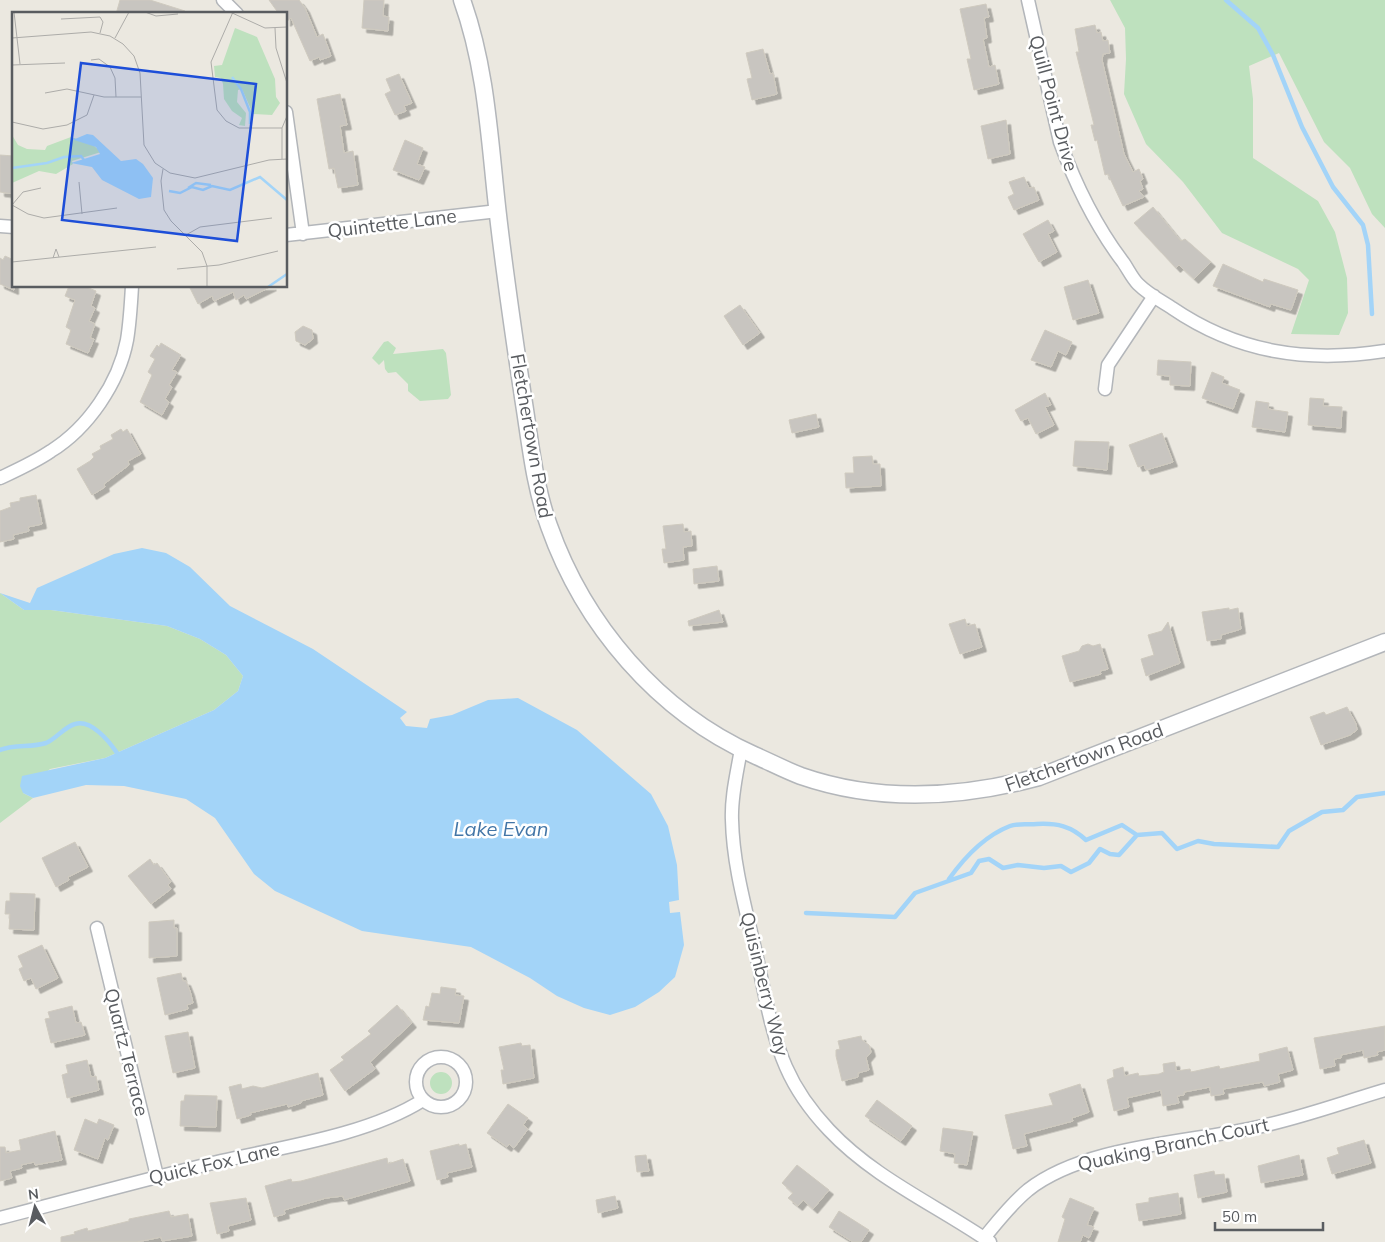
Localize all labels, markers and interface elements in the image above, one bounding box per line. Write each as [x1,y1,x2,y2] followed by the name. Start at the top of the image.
[12,12,288,288] inset map
[1024,32,1084,174] street label: Quill Point Drive
[326,203,458,243] street label: Quintette Lane
[506,352,558,520] street label: Fletchertown Road
[1002,717,1166,797] street label: Fletchertown Road
[454,816,548,841] water label: Lake Evan
[735,909,795,1059] street label: Quisinberry Way
[100,986,154,1118] street label: Quartz Terrace
[1075,1112,1271,1176] street label: Quaking Branch Court
[146,1136,282,1190] street label: Quick Fox Lane
[10,1182,60,1232] north arrow
[27,1185,40,1204] text: N
[1215,1200,1322,1232] scale bar
[1222,1207,1257,1226] text: 50 m

